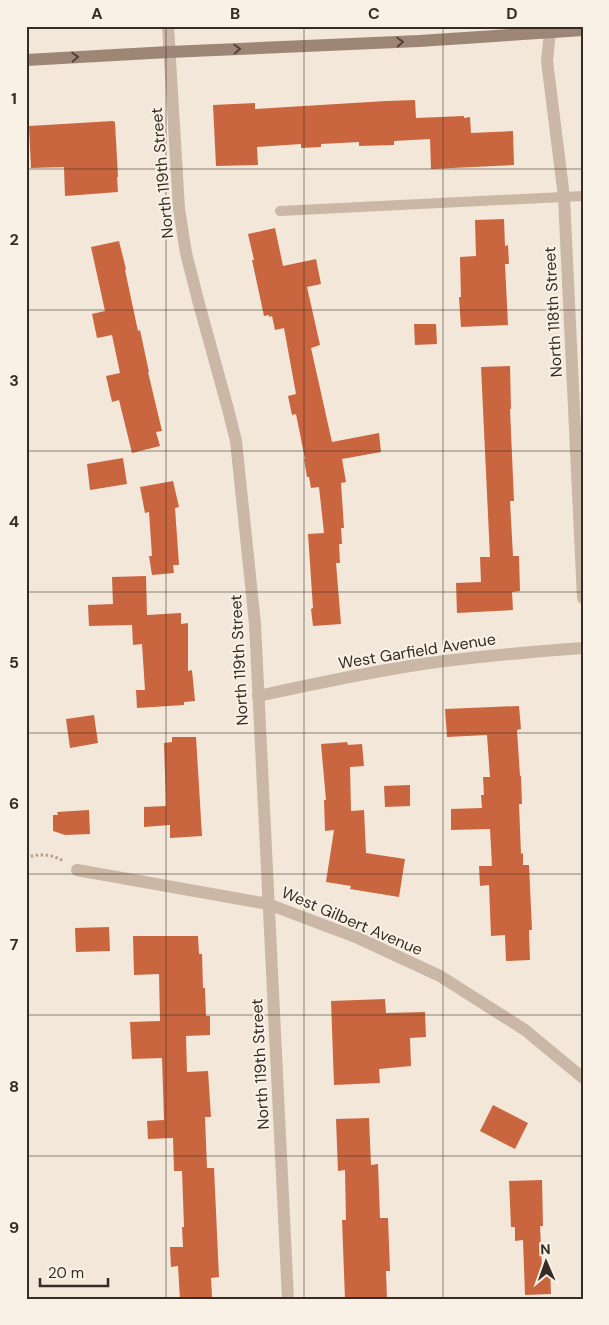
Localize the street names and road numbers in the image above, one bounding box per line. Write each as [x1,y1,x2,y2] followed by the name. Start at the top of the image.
[146,107,178,239] street label: North 119th Street
[539,246,567,378] street label: North 118th Street
[225,594,253,726] street label: North 119th Street
[337,628,497,674] street label: West Garfield Avenue
[278,882,426,960] street label: West Gilbert Avenue
[246,998,274,1130] street label: North 119th Street

